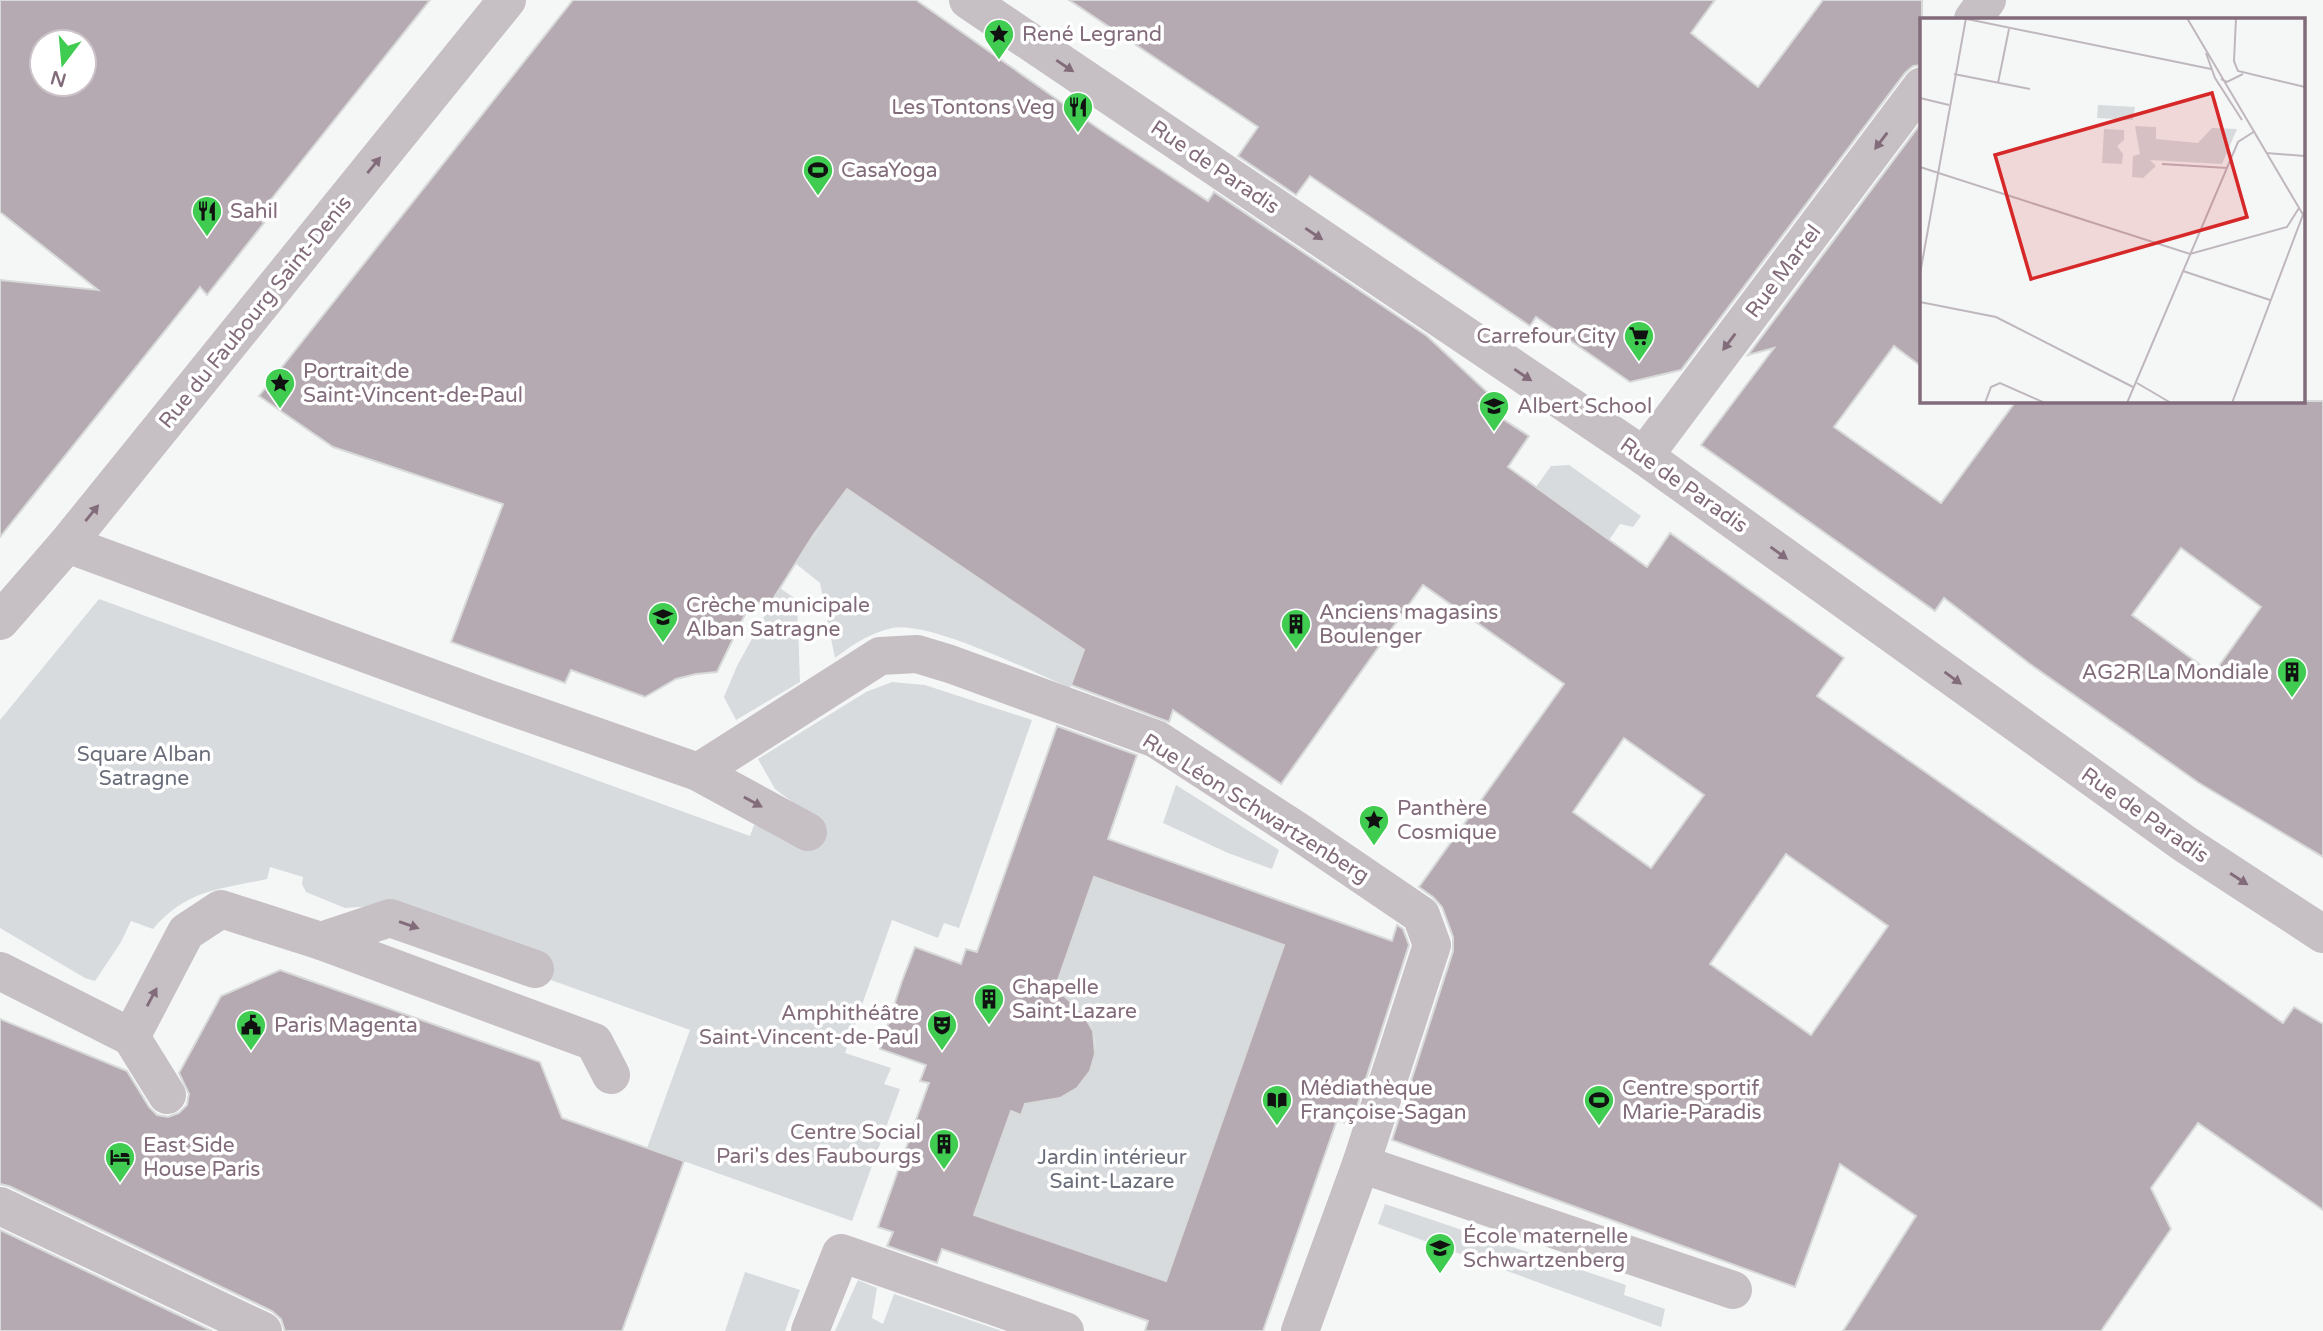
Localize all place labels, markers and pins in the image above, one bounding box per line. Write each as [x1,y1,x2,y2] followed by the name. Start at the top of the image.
[982,17,1016,61] place icon: René Legrand
[1022,22,1162,47] place label: René Legrand
[1061,90,1095,134] restaurant icon: Les Tontons Veg
[891,95,1055,120] place label: Les Tontons Veg
[801,153,835,197] sports icon: CasaYoga
[841,158,938,183] place label: CasaYoga
[190,194,224,238] restaurant icon: Sahil
[230,199,278,224] place label: Sahil
[1622,319,1656,363] supermarket icon: Carrefour City
[1476,324,1616,349] place label: Carrefour City
[303,359,523,408] place label: Portrait de Saint-Vincent-de-Paul
[263,366,297,410] place icon: Portrait de Saint-Vincent-de-Paul
[1477,389,1511,433] school or university icon: Albert School
[1517,394,1652,419] place label: Albert School
[686,593,870,642] place label: Crèche municipale Alban Satragne
[646,600,680,644] school or university icon: Crèche municipale Alban Satragne
[1319,600,1498,649] place label: Anciens magasins Boulenger
[1279,607,1313,651] building icon: Anciens magasins Boulenger
[2275,655,2309,699] building icon: AG2R La Mondiale
[2082,660,2269,685] place label: AG2R La Mondiale
[1397,796,1497,845] place label: Panthère Cosmique
[1357,803,1391,847] place icon: Panthère Cosmique
[1012,975,1137,1024] place label: Chapelle Saint-Lazare
[972,982,1006,1026] building icon: Chapelle Saint-Lazare
[699,1001,919,1050] place label: Amphithéâtre Saint-Vincent-de-Paul
[234,1008,268,1052] public building icon: Paris Magenta
[925,1008,959,1052] theatre icon: Amphithéâtre Saint-Vincent-de-Paul
[274,1013,418,1038] place label: Paris Magenta
[1300,1076,1467,1125] place label: Médiathèque Françoise-Sagan
[1622,1076,1762,1125] place label: Centre sportif Marie-Paradis
[1260,1083,1294,1127] library icon: Médiathèque Françoise-Sagan
[1582,1083,1616,1127] sports icon: Centre sportif Marie-Paradis
[716,1120,921,1169] place label: Centre Social Pari's des Faubourgs
[927,1127,961,1171] building icon: Centre Social Pari's des Faubourgs
[143,1133,260,1182] place label: East Side House Paris
[103,1140,137,1184] hotel icon: East Side House Paris
[1463,1224,1628,1273] place label: École maternelle Schwartzenberg
[1423,1231,1457,1275] school or university icon: École maternelle Schwartzenberg

